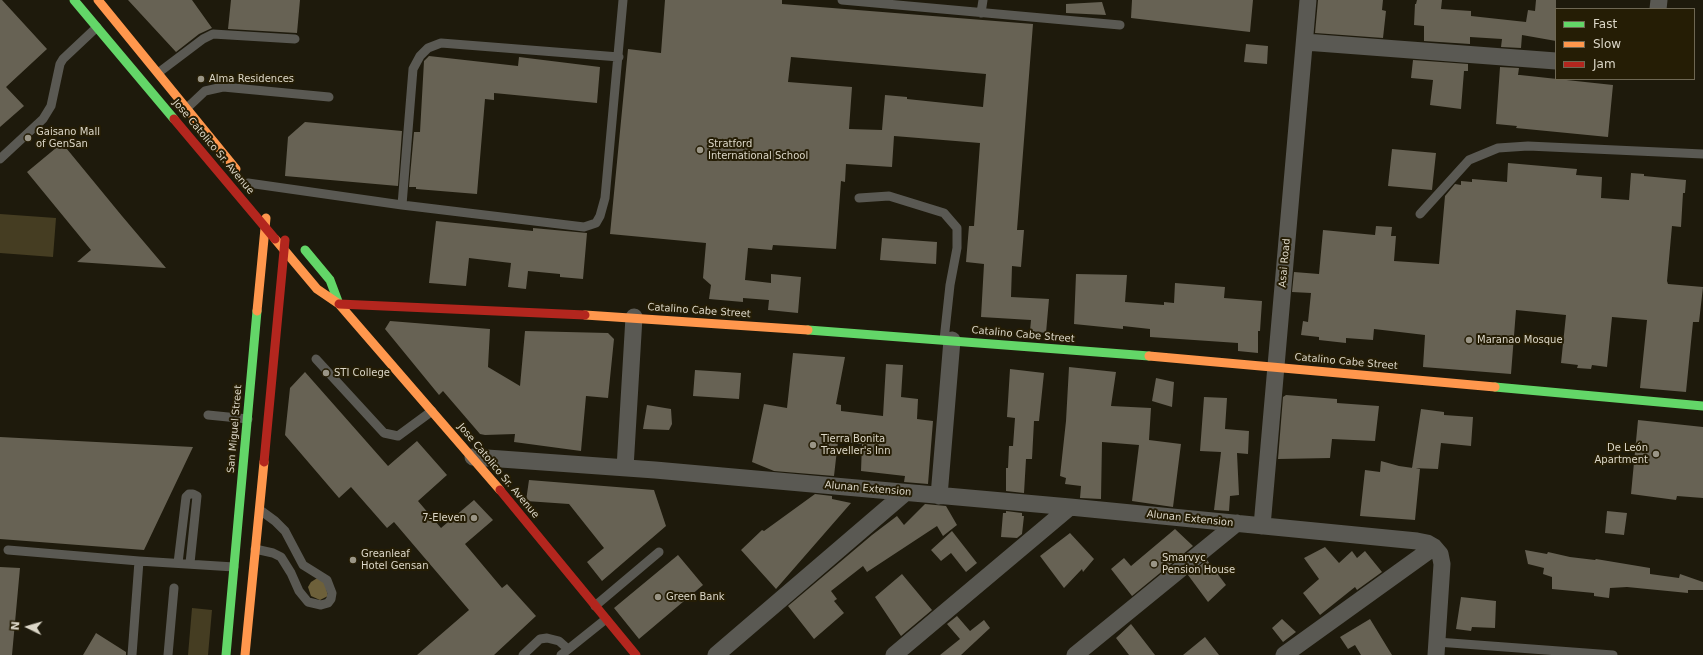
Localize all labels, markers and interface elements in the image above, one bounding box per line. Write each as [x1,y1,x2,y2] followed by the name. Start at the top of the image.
[1555,8,1695,80] legend
[1593,17,1617,31] text: Fast
[1593,37,1621,51] text: Slow
[1593,57,1616,71] text: Jam
[209,73,294,85] place label: Alma Residences
[196,74,206,84] marker: Alma Residences
[170,97,256,197] street label: Jose Catolico Sr. Avenue
[36,126,100,150] place label: Gaisano Mall of GenSan
[23,133,33,143] marker: Gaisano Mall of GenSan
[708,138,808,162] place label: Stratford International School
[695,145,705,155] marker: Stratford International School
[1277,238,1293,288] street label: Asai Road
[647,301,751,321] street label: Catalino Cabe Street
[971,325,1075,345] street label: Catalino Cabe Street
[1477,334,1563,346] place label: Maranao Mosque
[1464,335,1474,345] marker: Maranao Mosque
[1294,352,1398,372] street label: Catalino Cabe Street
[334,367,390,379] place label: STI College
[321,368,331,378] marker: STI College
[225,384,245,474] street label: San Miguel Street
[455,421,541,521] street label: Jose Catolico Sr. Avenue
[821,433,891,456] place label: Tierra Bonita Traveller's Inn
[808,440,818,450] marker: Tierra Bonita Traveller's Inn
[1594,442,1648,466] place label: De León Apartment
[1651,449,1661,459] marker: De León Apartment
[824,479,912,499] street label: Alunan Extension
[1146,508,1234,530] street label: Alunan Extension
[422,512,466,524] place label: 7-Eleven
[469,513,479,523] marker: 7-Eleven
[361,548,429,572] place label: Greanleaf Hotel Gensan
[1162,552,1235,576] place label: Smarvyc Pension House
[348,555,358,565] marker: Greanleaf Hotel Gensan
[1149,559,1159,569] marker: Smarvyc Pension House
[666,591,725,603] place label: Green Bank
[653,592,663,602] marker: Green Bank
[8,607,48,647] north arrow
[9,621,22,631] text: N

